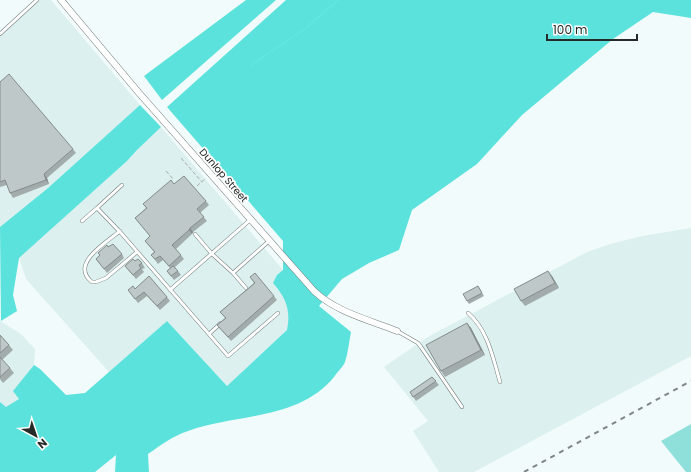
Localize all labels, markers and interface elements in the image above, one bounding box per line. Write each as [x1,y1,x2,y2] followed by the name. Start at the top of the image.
[547,16,637,42] scale bar
[553,21,587,38] text: 100 m
[196,145,252,206] street label: Dunlop Street
[16,416,56,456] north arrow
[34,435,51,452] text: N

